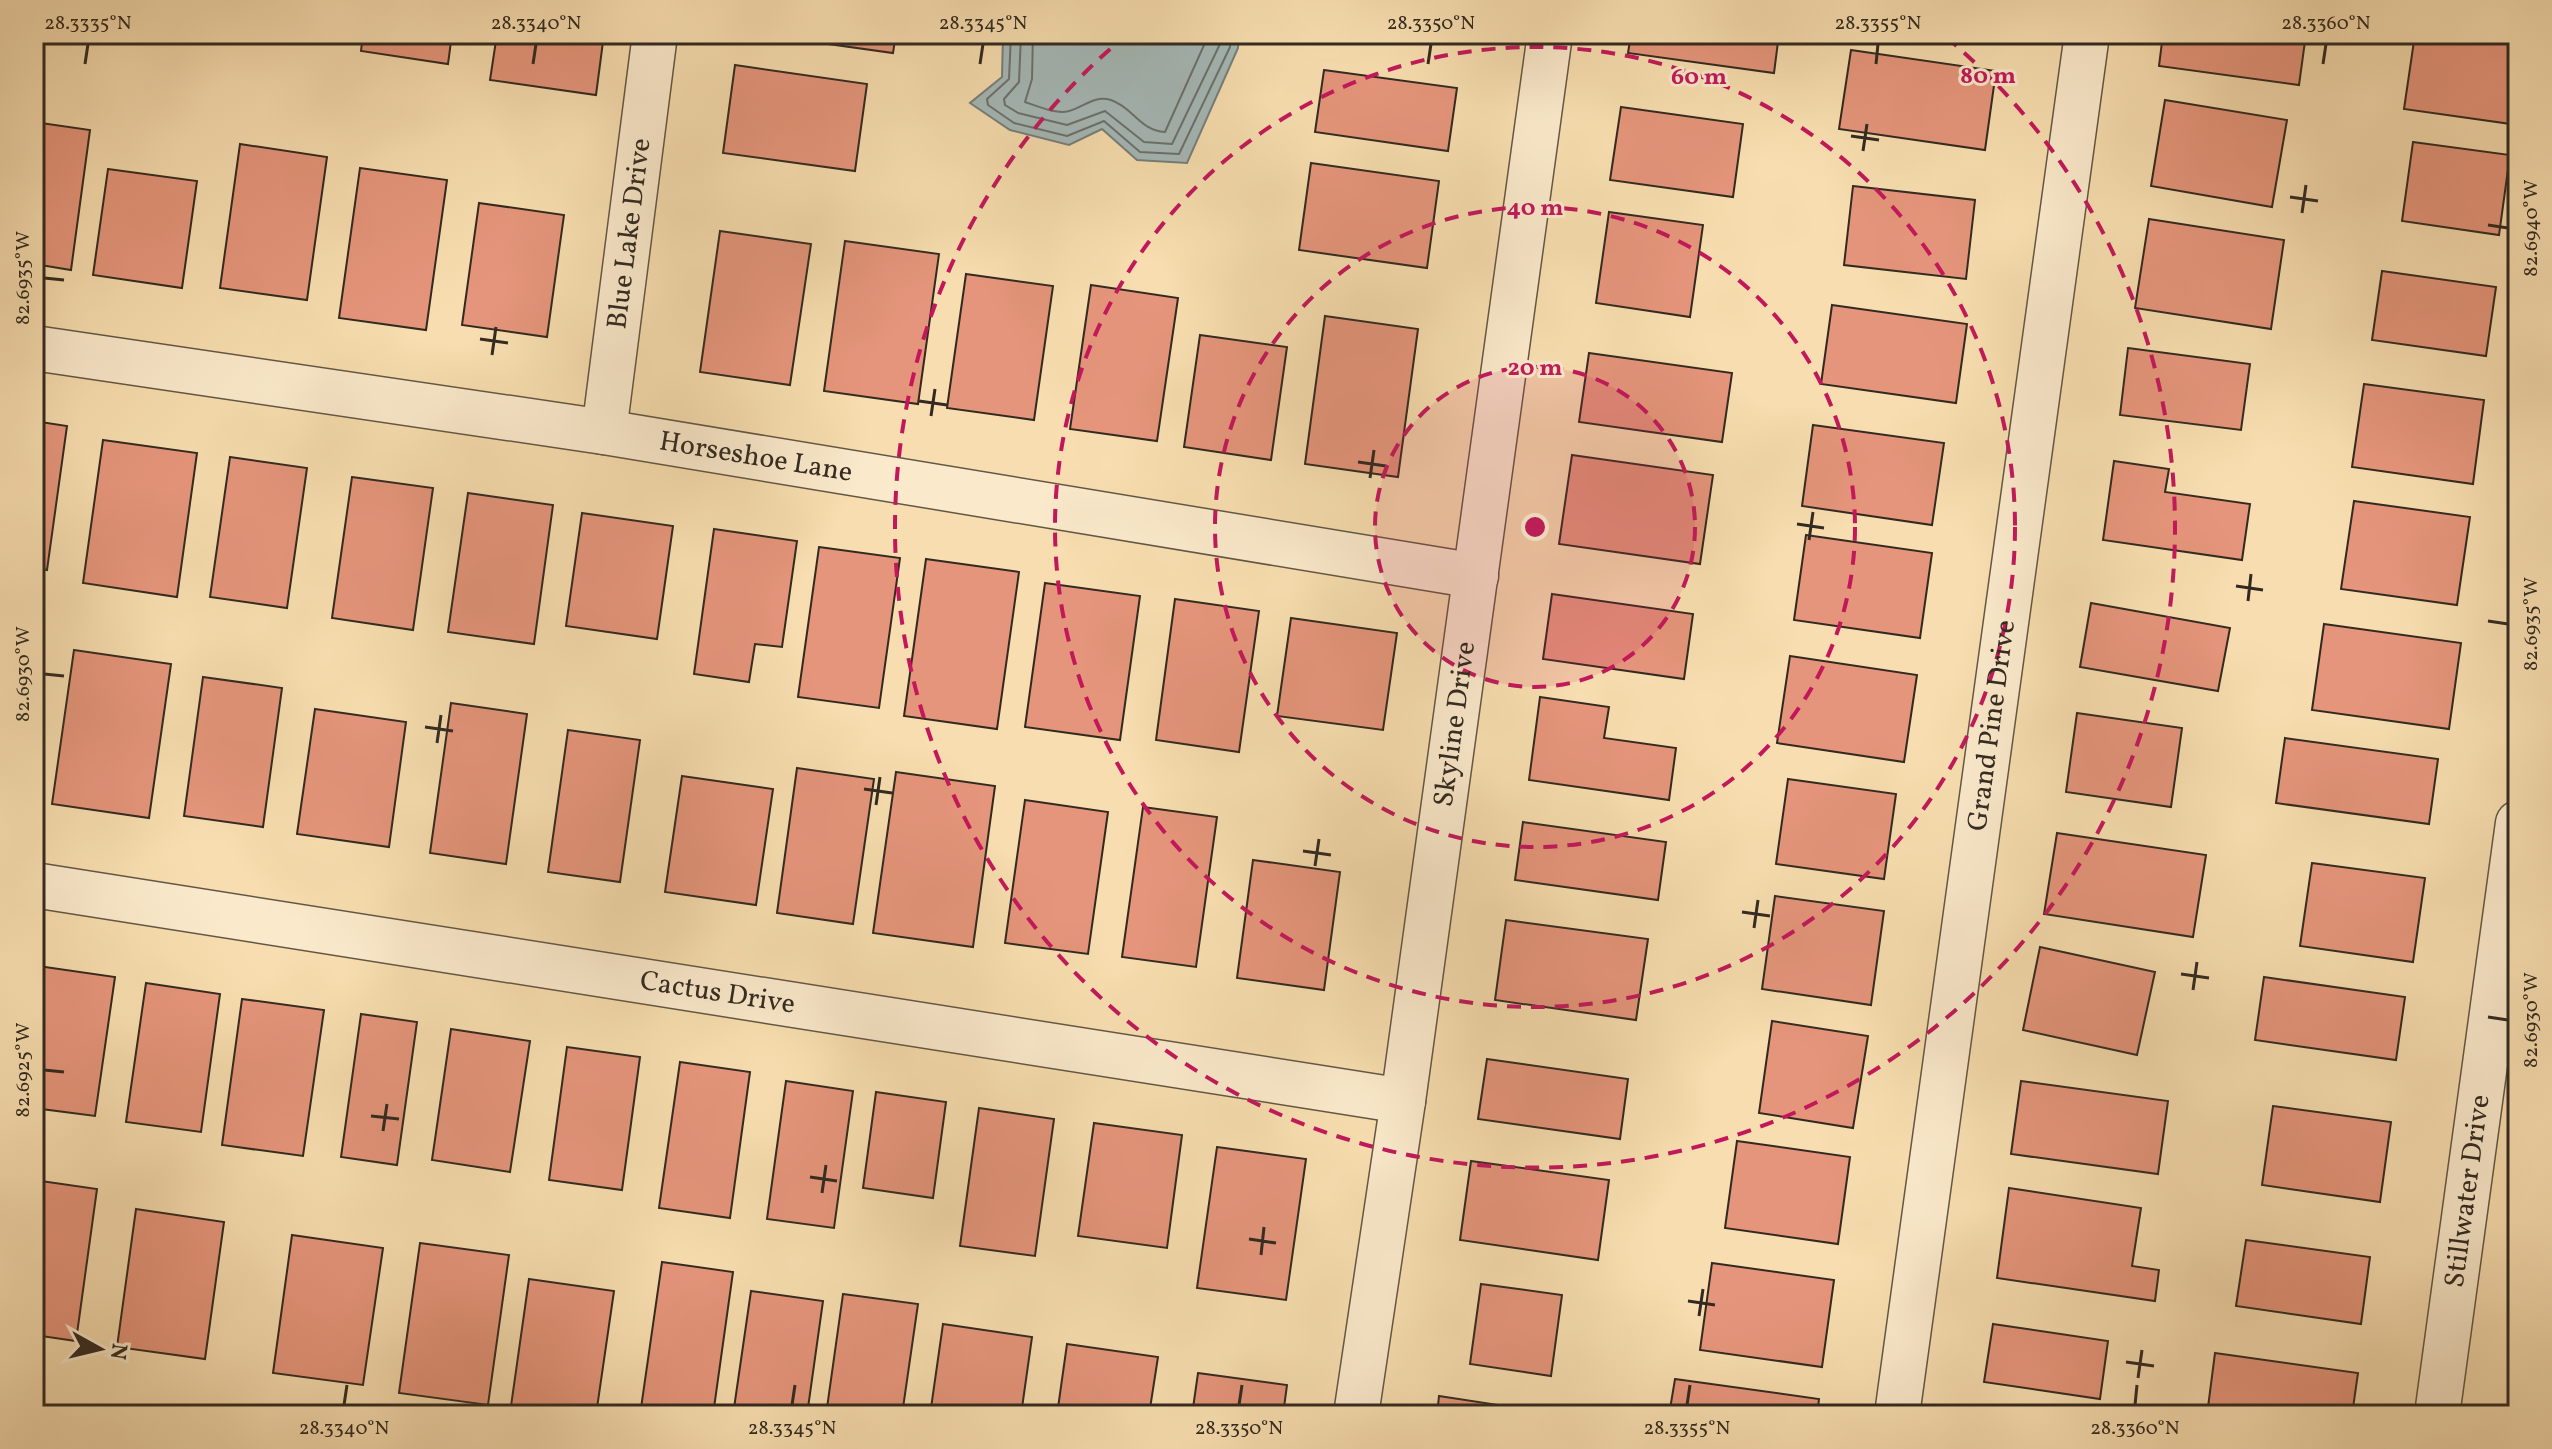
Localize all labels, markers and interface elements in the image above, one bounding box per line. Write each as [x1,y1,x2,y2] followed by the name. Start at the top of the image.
[44,10,132,38] text: 28.3335°N
[491,10,581,38] text: 28.3340°N
[939,10,1027,38] text: 28.3345°N
[1387,10,1475,38] text: 28.3350°N
[1835,10,1922,38] text: 28.3355°N
[2281,10,2371,38] text: 28.3360°N
[1960,60,2016,94] text: 80 m
[1671,61,1727,95] text: 60 m
[598,136,661,331] street label: Blue Lake Drive
[2518,179,2546,277] text: 82.6940°W
[1507,192,1563,226] text: 40 m
[10,231,38,325] text: 82.6935°W
[1507,352,1563,386] text: 20 m
[656,422,855,492] street label: Horseshoe Lane
[1521,513,1549,541] centre of rings
[2518,577,2546,671] text: 82.6935°W
[1958,617,2026,834] street label: Grand Pine Drive
[10,626,38,722] text: 82.6930°W
[1424,639,1486,809] street label: Skyline Drive
[637,961,798,1024] street label: Cactus Drive
[2518,972,2546,1068] text: 82.6930°W
[10,1022,38,1118] text: 82.6925°W
[2435,1092,2500,1290] street label: Stillwater Drive
[60,1309,140,1389] north arrow
[101,1341,134,1362] text: N
[299,1415,389,1443] text: 28.3340°N
[748,1415,836,1443] text: 28.3345°N
[1195,1415,1283,1443] text: 28.3350°N
[1644,1415,1731,1443] text: 28.3355°N
[2090,1415,2180,1443] text: 28.3360°N

